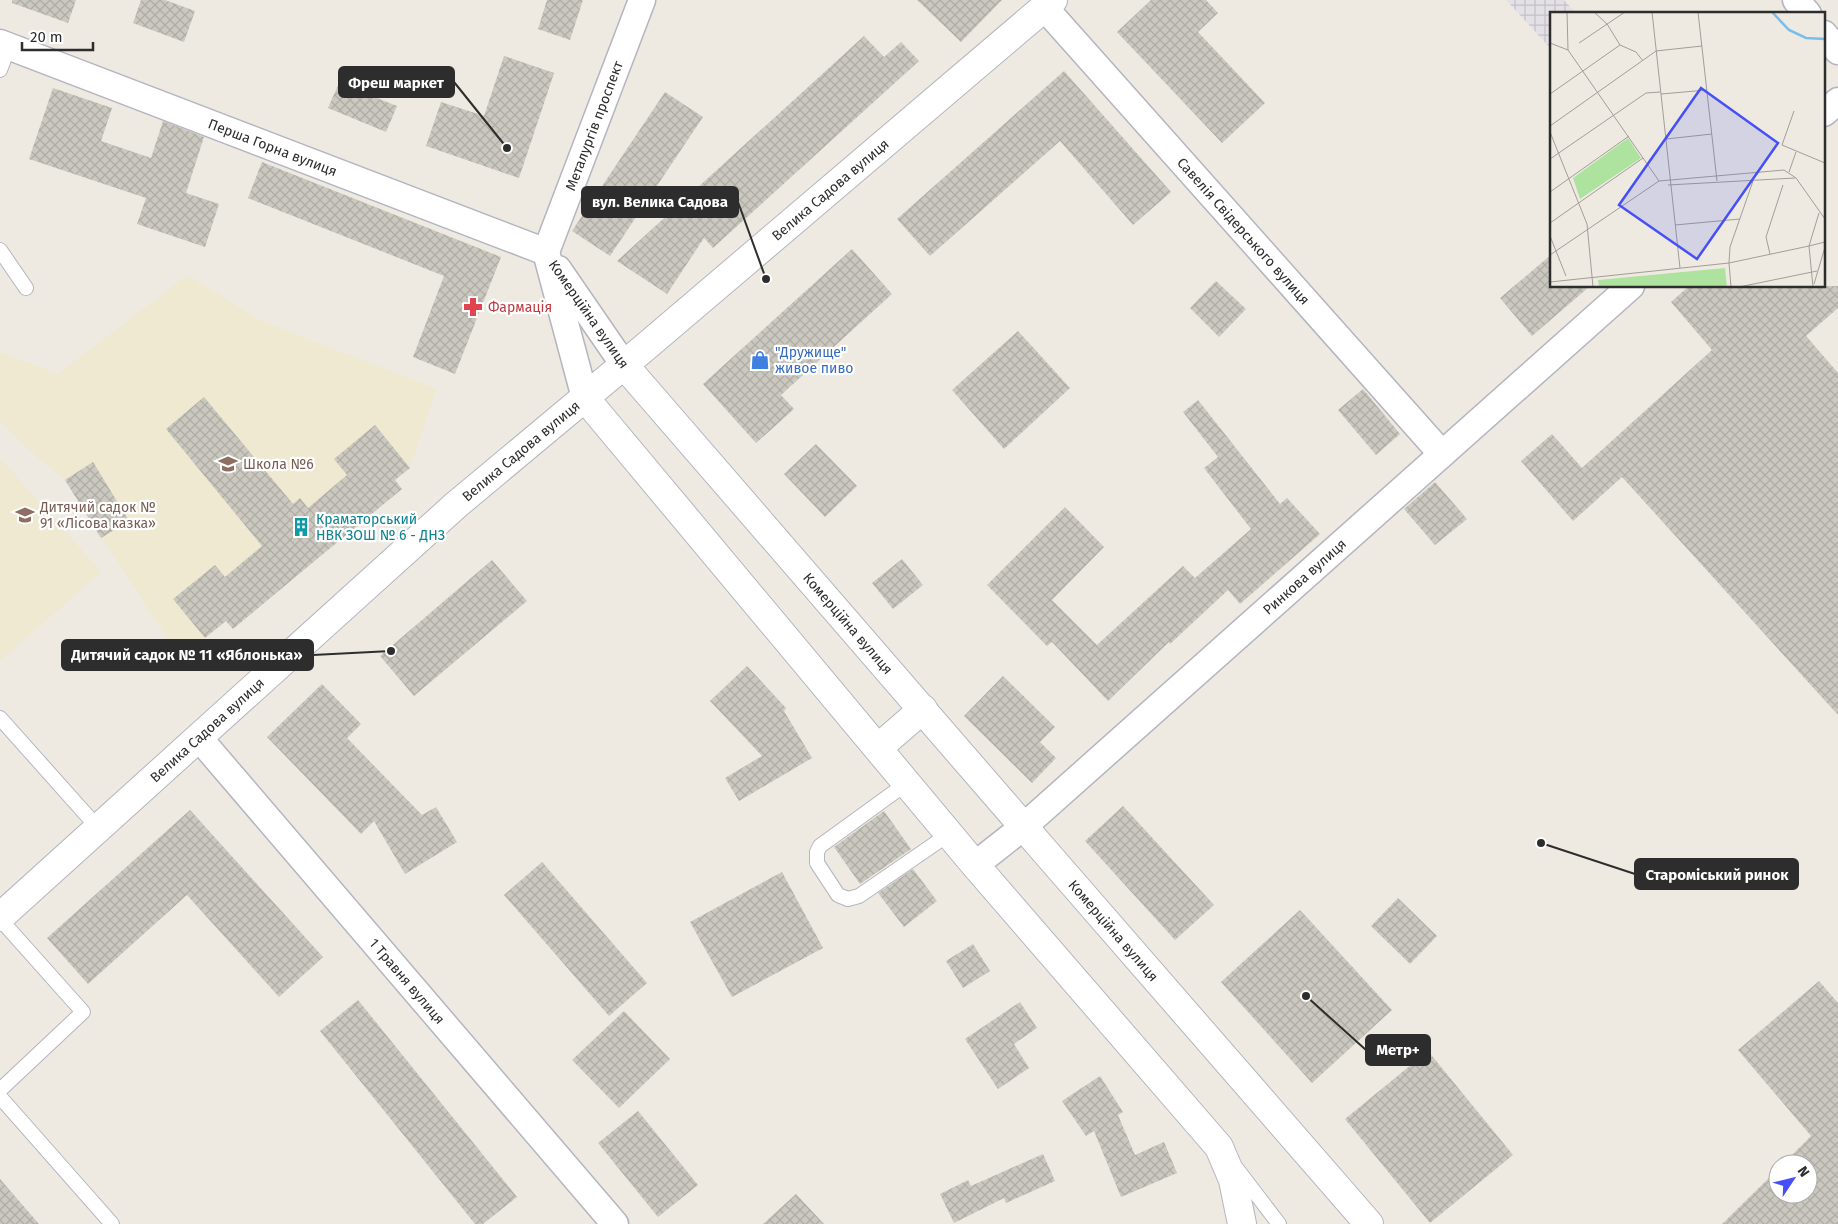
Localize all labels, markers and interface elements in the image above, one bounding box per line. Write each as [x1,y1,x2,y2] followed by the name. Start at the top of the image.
[1550,12,1826,288] inset map
[22,20,94,52] scale bar
[30,28,63,46] text: 20 m
[562,58,627,193] street label: Металургів проспект
[339,67,454,97] callout: Фреш маркет
[348,74,445,92] text: Фреш маркет
[206,115,339,180] street label: Перша Горна вулиця
[769,135,893,244] street label: Велика Садова вулиця
[1173,154,1313,308] street label: Савелія Свідерського вулиця
[582,187,738,217] callout: вул. Велика Садова
[592,193,728,211] text: вул. Велика Садова
[545,257,632,372] street label: Комерційна вулиця
[462,296,484,318] pharmacy icon: Фармація
[488,299,552,316] place label: Фармація
[775,344,854,377] place label: "Дружище" живое пиво
[749,349,771,371] shop icon: "Дружище" живое пиво
[459,397,583,505] street label: Велика Садова вулиця
[217,453,239,475] school or university icon: Школа №6
[243,456,314,473] place label: Школа №6
[39,499,156,532] place label: Дитячий садок № 91 «Лісова казка»
[14,504,36,526] school or university icon: Дитячий садок № 91 «Лісова казка»
[316,511,445,544] place label: Краматорський НВК ЗОШ № 6 - ДНЗ
[290,516,312,538] building icon: Краматорський НВК ЗОШ № 6 - ДНЗ
[1260,535,1350,618] street label: Ринкова вулиця
[799,570,896,678] street label: Комерційна вулиця
[62,640,313,670] callout: Дитячий садок № 11 «Яблонька»
[70,646,303,664] text: Дитячий садок № 11 «Яблонька»
[147,674,268,786] street label: Велика Садова вулиця
[1635,859,1798,889] callout: Староміський ринок
[1646,866,1789,884] text: Староміський ринок
[1065,877,1162,985] street label: Комерційна вулиця
[365,935,448,1028] street label: 1 Травня вулиця
[1366,1035,1430,1065] callout: Метр+
[1376,1041,1420,1059] text: Метр+
[1768,1154,1818,1204] north arrow
[1794,1163,1813,1181] text: N

